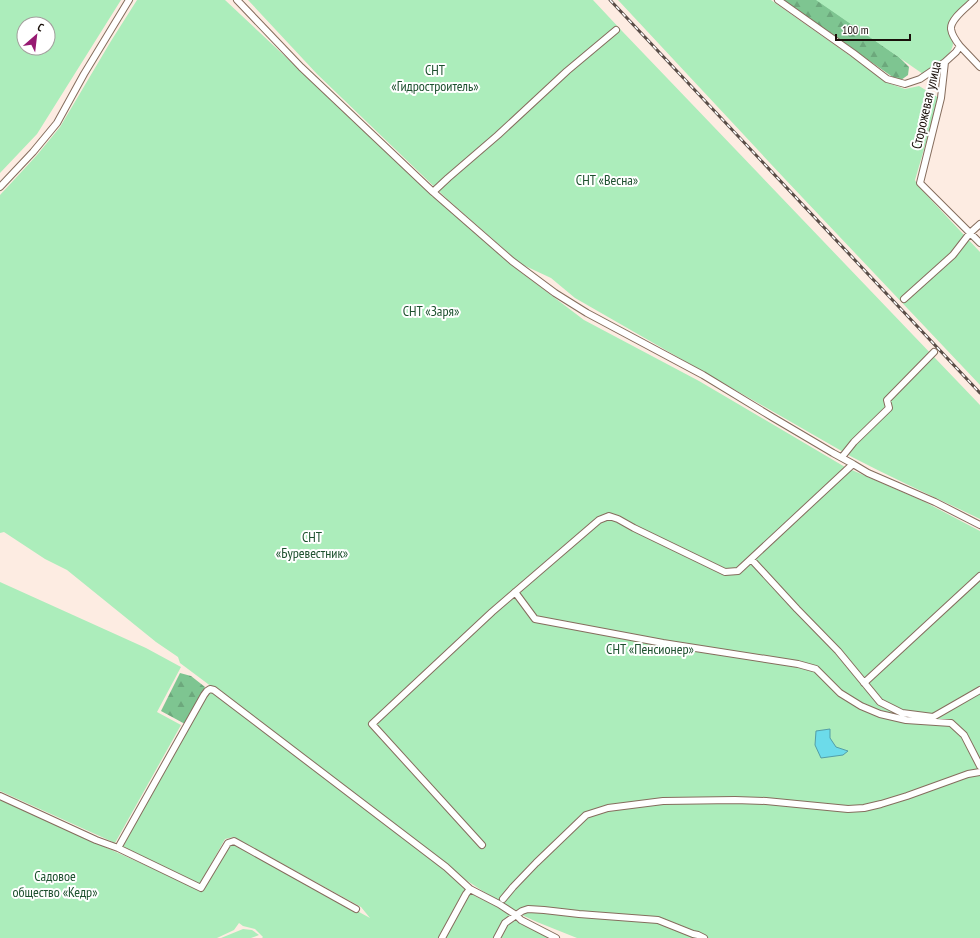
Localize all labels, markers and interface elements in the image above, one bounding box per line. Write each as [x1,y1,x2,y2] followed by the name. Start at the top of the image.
[16,16,56,56] north arrow
[836,16,910,42] scale bar
[35,20,46,35] text: С
[842,22,869,37] text: 100 m
[907,59,945,151] street label: Сторожевая улица
[391,61,479,95] park label: СНТ «Гидростроитель»
[576,171,638,189] park label: СНТ «Весна»
[403,302,459,320] park label: СНТ «Заря»
[276,528,348,562] park label: СНТ «Буревестник»
[606,640,694,658] park label: СНТ «Пенсионер»
[12,867,98,901] park label: Садовое общество «Кедр»

